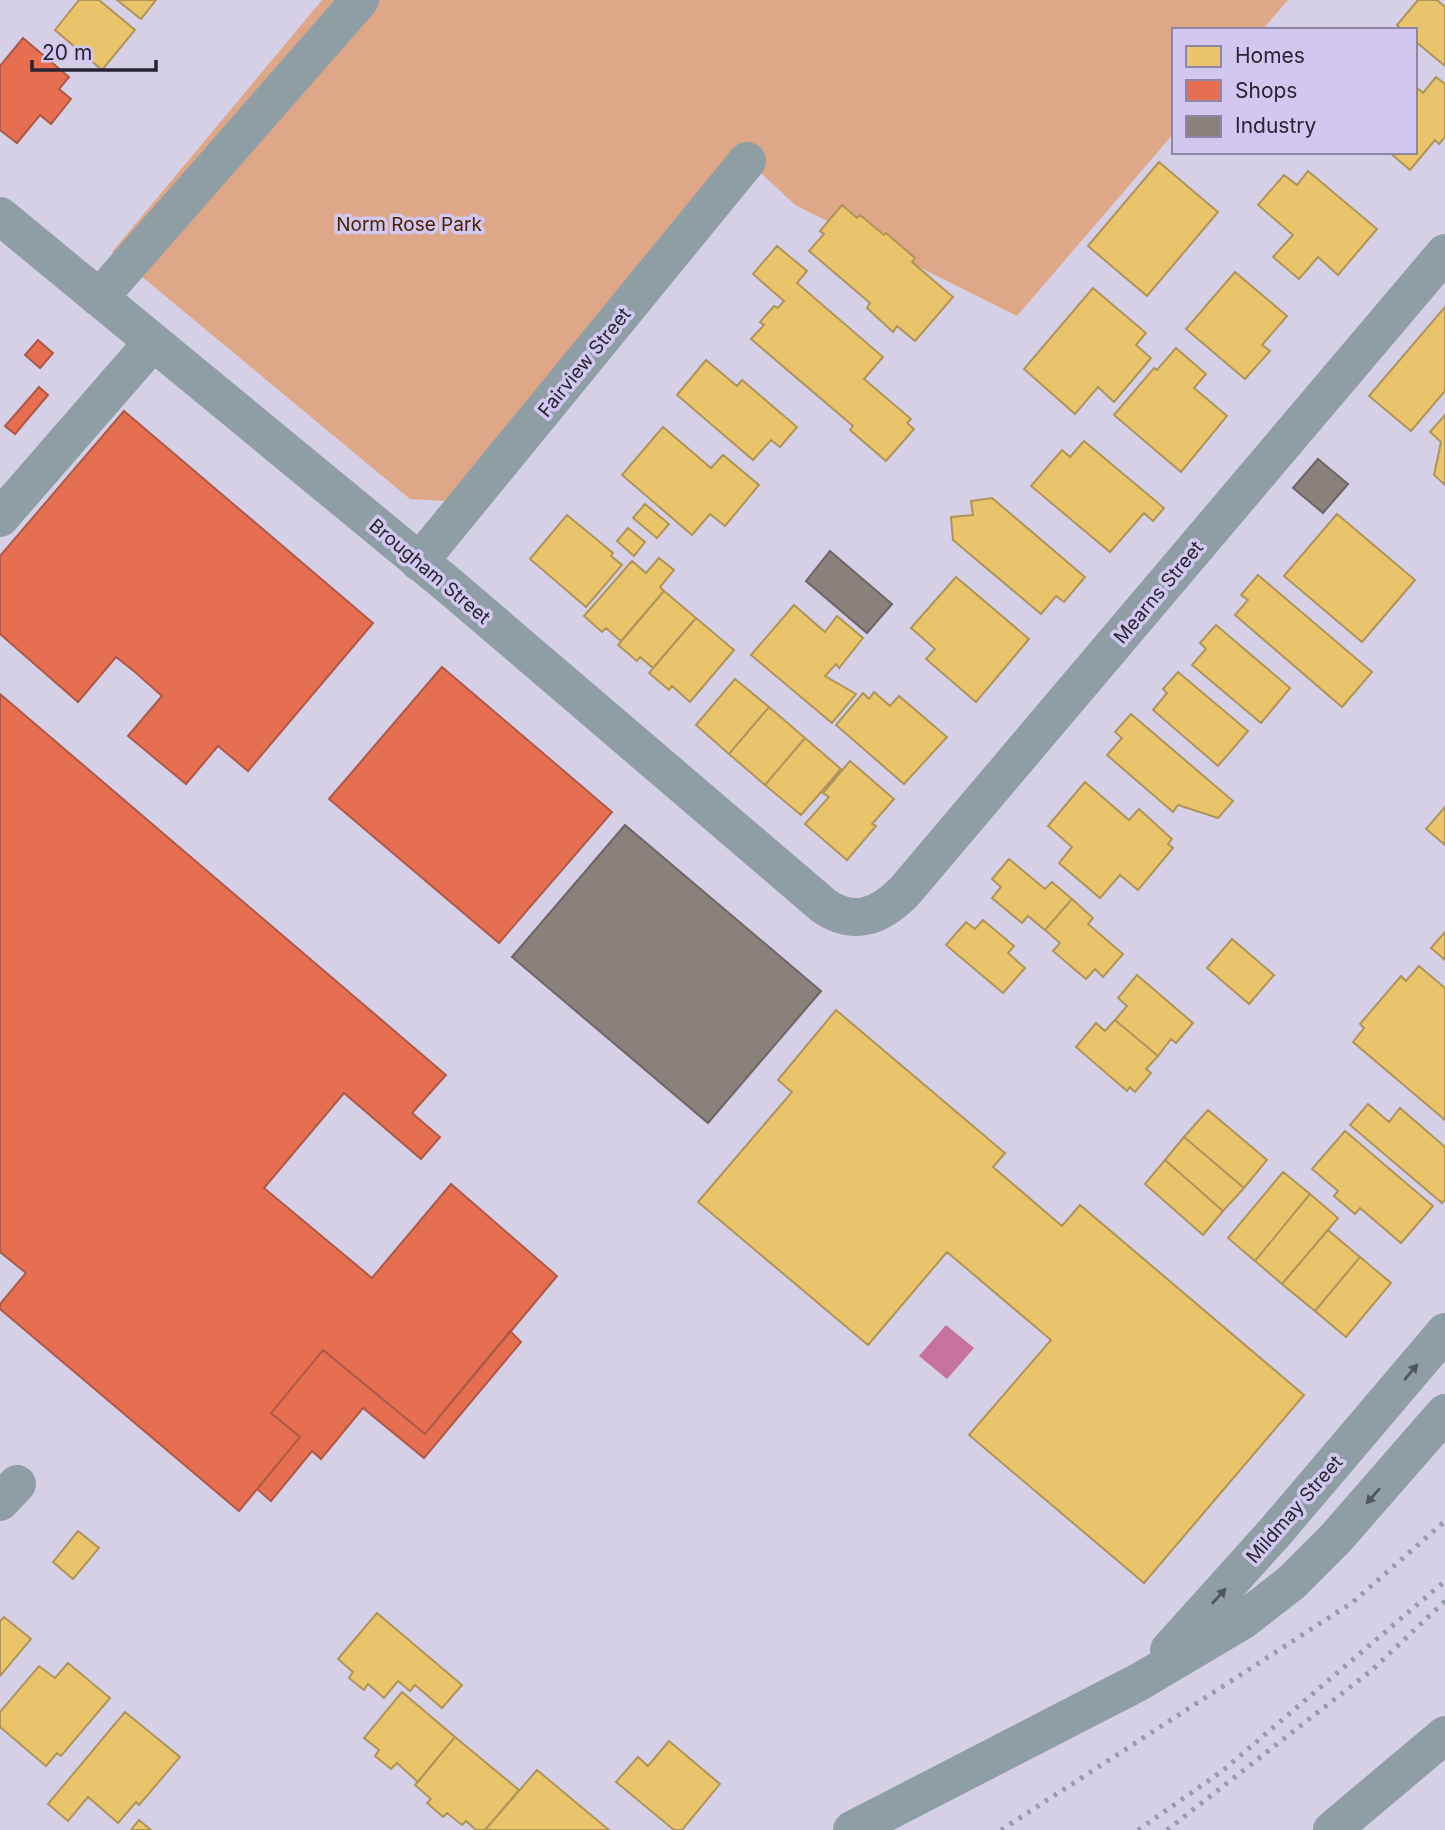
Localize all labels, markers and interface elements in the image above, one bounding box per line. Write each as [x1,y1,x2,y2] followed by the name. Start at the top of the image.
[32,28,156,72] scale bar
[1172,28,1417,154] legend
[42,40,92,65] text: 20 m
[1235,43,1305,68] text: Homes
[1235,78,1297,103] text: Shops
[1235,113,1317,138] text: Industry
[336,213,482,236] park label: Norm Rose Park
[533,303,635,422] street label: Fairview Street
[364,514,495,629] street label: Brougham Street
[1109,536,1208,648] street label: Mearns Street
[1403,1363,1418,1380] one-way arrow
[1242,1451,1347,1568] street label: Mildmay Street
[1365,1487,1381,1505] one-way arrow
[1211,1587,1227,1605] one-way arrow

